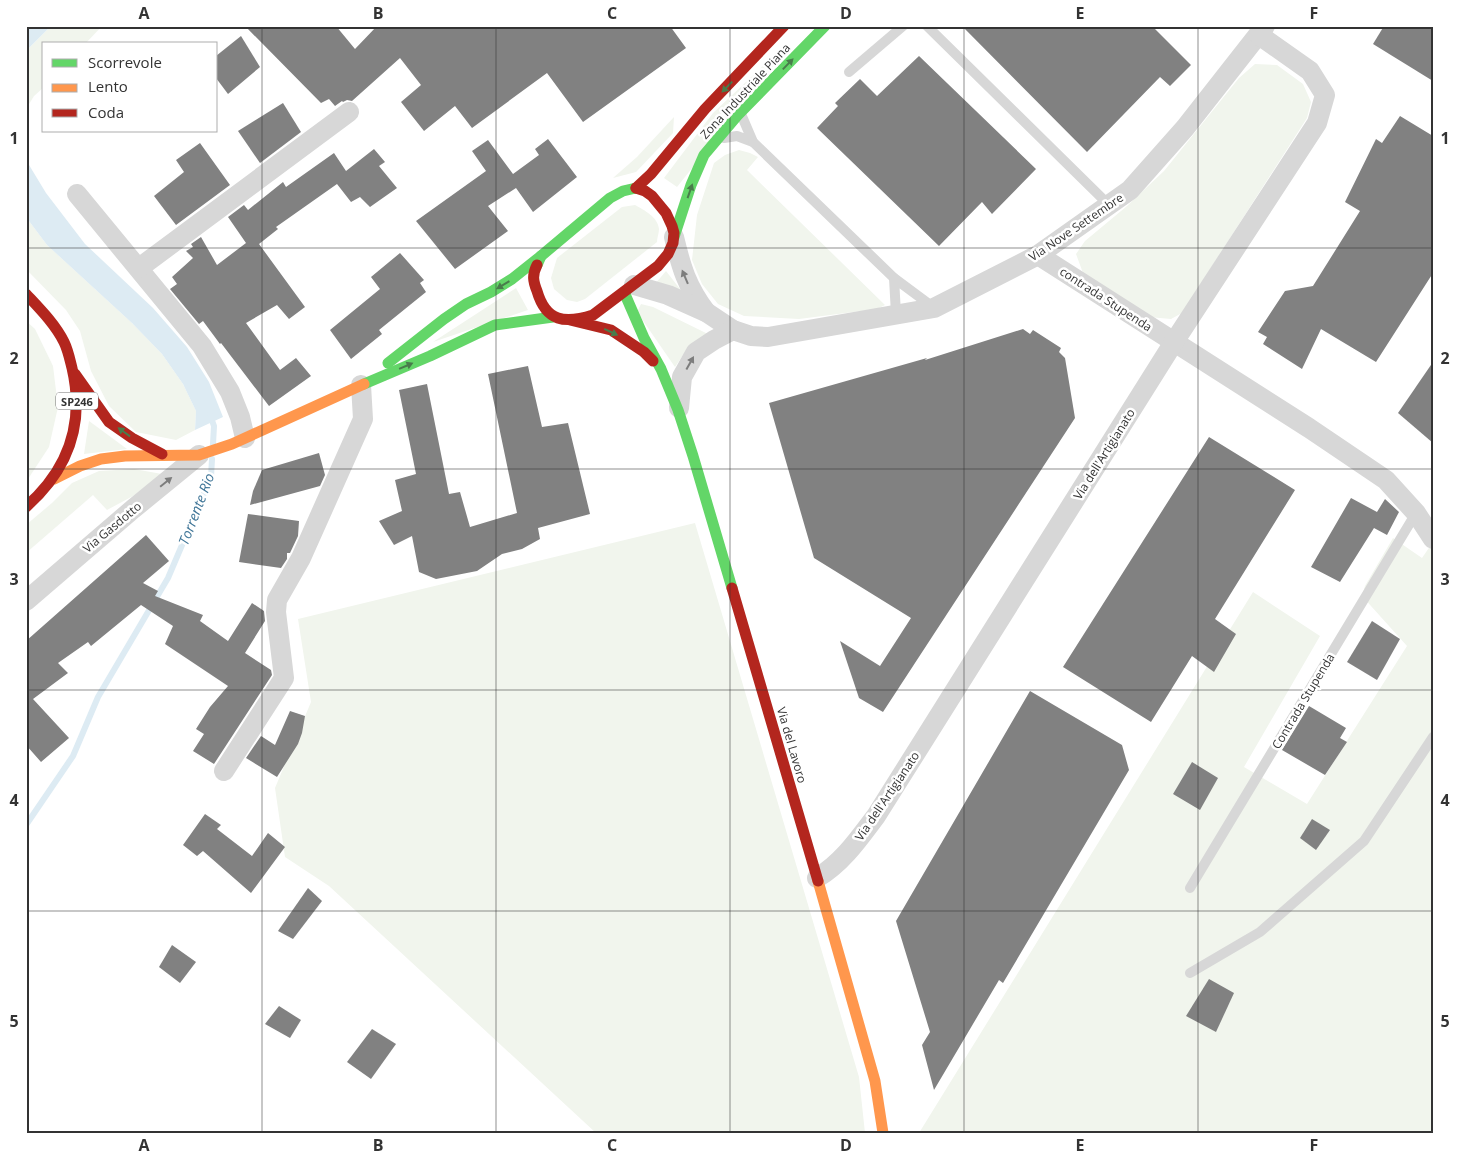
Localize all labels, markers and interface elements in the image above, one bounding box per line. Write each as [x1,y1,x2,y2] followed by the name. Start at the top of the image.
[138,2,150,24] text: A
[373,2,383,24] text: B
[607,2,617,24] text: C
[840,2,852,24] text: D
[1076,2,1085,24] text: E
[1310,2,1318,24] text: F
[696,39,794,143] street label: Zona Industriale Piana
[42,42,218,132] legend
[88,52,162,72] text: Scorrevole
[782,58,794,70] one-way arrow
[88,76,128,96] text: Lento
[721,81,733,93] one-way arrow
[88,102,124,122] text: Coda
[9,127,19,149] text: 1
[1440,127,1450,149] text: 1
[687,183,694,198] one-way arrow
[1025,189,1127,265] street label: Via Nove Settembre
[1057,263,1155,335] street label: contrada Stupenda
[681,270,689,284] one-way arrow
[496,280,509,290] one-way arrow
[604,328,618,336] one-way arrow
[9,347,19,369] text: 2
[1440,347,1450,369] text: 2
[685,356,694,370] one-way arrow
[399,361,413,369] one-way arrow
[56,392,98,410] road number: SP246
[1069,405,1139,503] street label: Via dell'Artigianato
[117,427,130,437] one-way arrow
[174,470,218,548] water label: Torrente Rio
[159,476,172,487] one-way arrow
[79,498,145,556] street label: Via Gasdotto
[9,568,19,590] text: 3
[1440,568,1450,590] text: 3
[1268,650,1338,752] street label: Contrada Stupenda
[773,705,811,785] street label: Via del Lavoro
[851,748,923,844] street label: Via dell'Artigianato
[9,789,19,811] text: 4
[1440,789,1450,811] text: 4
[9,1010,19,1032] text: 5
[1440,1010,1450,1032] text: 5
[138,1134,150,1156] text: A
[373,1134,383,1156] text: B
[607,1134,617,1156] text: C
[840,1134,852,1156] text: D
[1076,1134,1085,1156] text: E
[1310,1134,1318,1156] text: F

